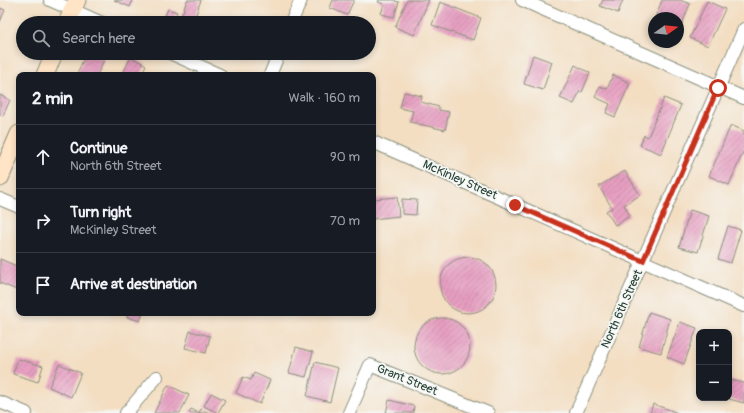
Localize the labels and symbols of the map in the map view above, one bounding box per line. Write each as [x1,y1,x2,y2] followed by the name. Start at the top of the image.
[648,12,684,48] north arrow
[709,79,727,97] route start
[420,157,500,203] street label: McKinley Street
[506,196,524,214] route end
[598,267,646,351] street label: North 6th Street
[374,361,440,399] street label: Grant Street

